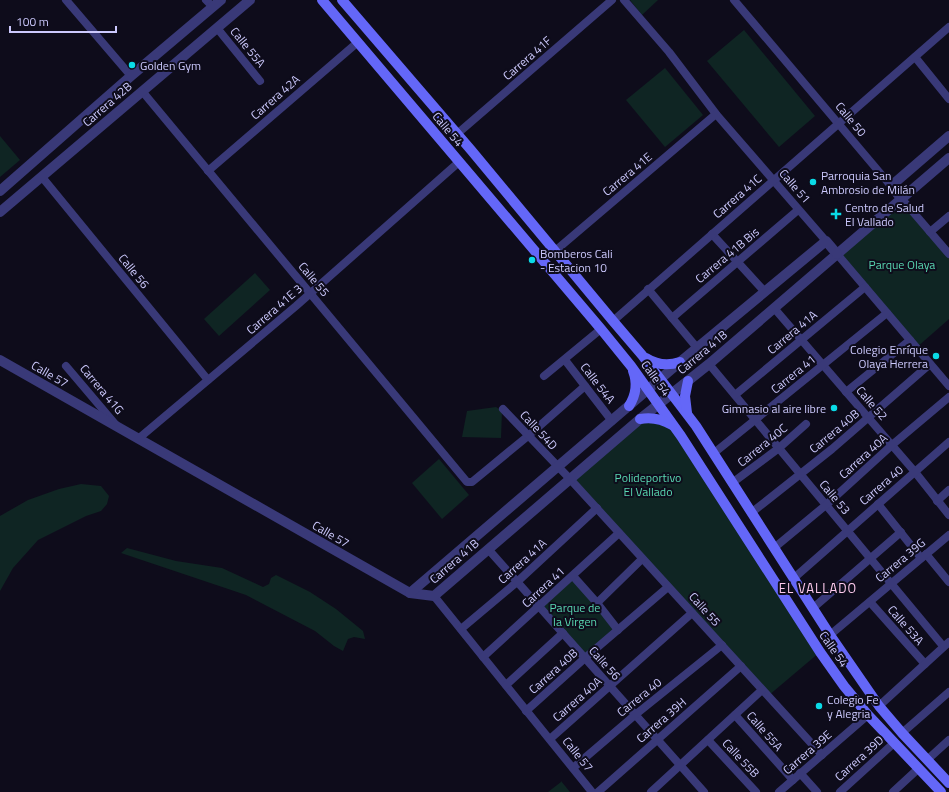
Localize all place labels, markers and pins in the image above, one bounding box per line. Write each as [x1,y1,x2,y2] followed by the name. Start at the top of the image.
[140,56,201,75] place label: Golden Gym
[127,60,137,70] marker: Golden Gym
[821,166,915,199] place label: Parroquia San Ambrosio de Milán
[808,177,818,187] marker: Parroquia San Ambrosio de Milán
[845,198,924,231] place label: Centro de Salud El Vallado
[830,208,842,220] marker: Centro de Salud El Vallado
[540,244,613,277] place label: Bomberos Cali - Estacion 10
[527,255,537,265] marker: Bomberos Cali - Estacion 10
[850,340,928,373] place label: Colegio Enríque Olaya Herrera
[931,351,941,361] marker: Colegio Enríque Olaya Herrera
[722,399,826,418] place label: Gimnasio al aire libre
[829,403,839,413] marker: Gimnasio al aire libre
[827,690,879,723] place label: Colegio Fe y Alegria
[814,701,824,711] marker: Colegio Fe y Alegria

